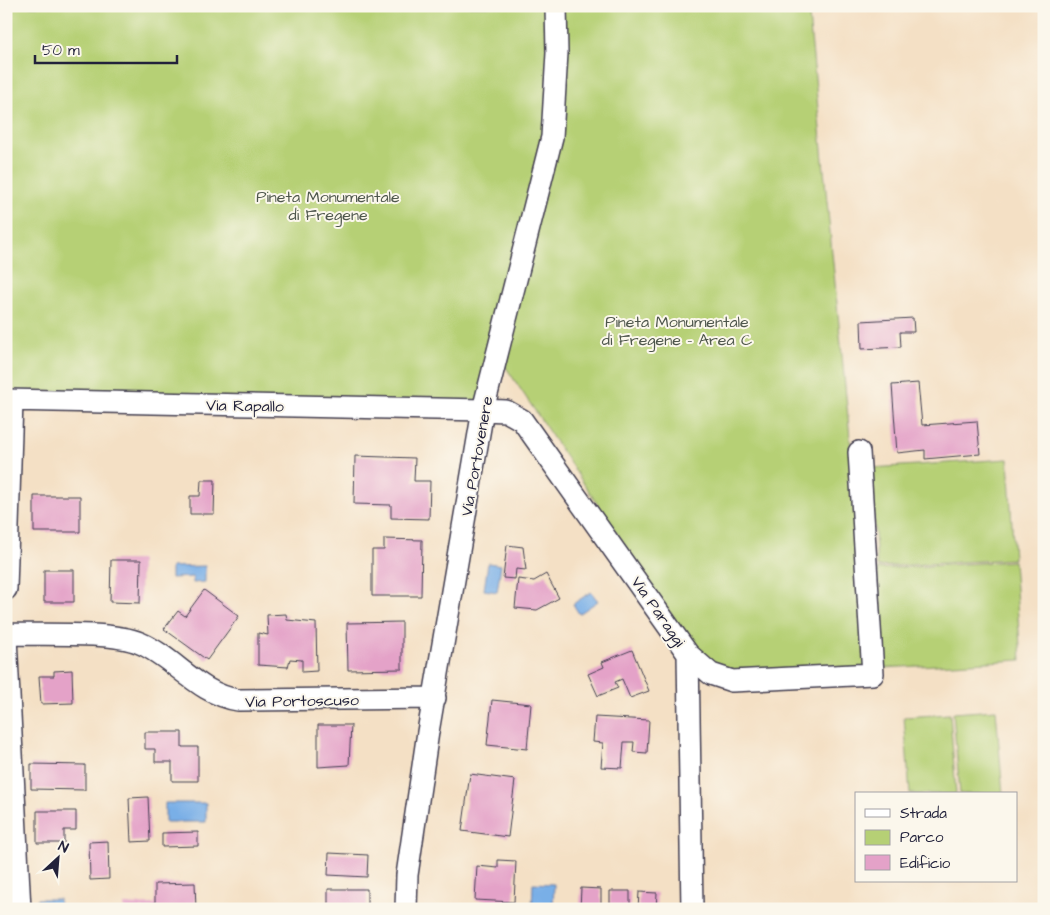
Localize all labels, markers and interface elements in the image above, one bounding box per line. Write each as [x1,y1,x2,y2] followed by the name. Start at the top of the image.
[35,32,178,64] scale bar
[42,40,80,61] text: 50 m
[256,186,400,227] park label: Pineta Monumentale di Fregene
[602,311,752,352] park label: Pineta Monumentale di Fregene - Area C
[206,394,284,418] street label: Via Rapallo
[456,394,498,518] street label: Via Portovenere
[625,572,691,652] street label: Via Paraggi
[245,689,359,713] street label: Via Portoscuso
[855,792,1018,882] legend
[900,803,947,824] text: Strada
[900,827,944,848] text: Parco
[32,832,82,882] north arrow
[55,836,72,858] text: N
[900,853,951,874] text: Edificio

